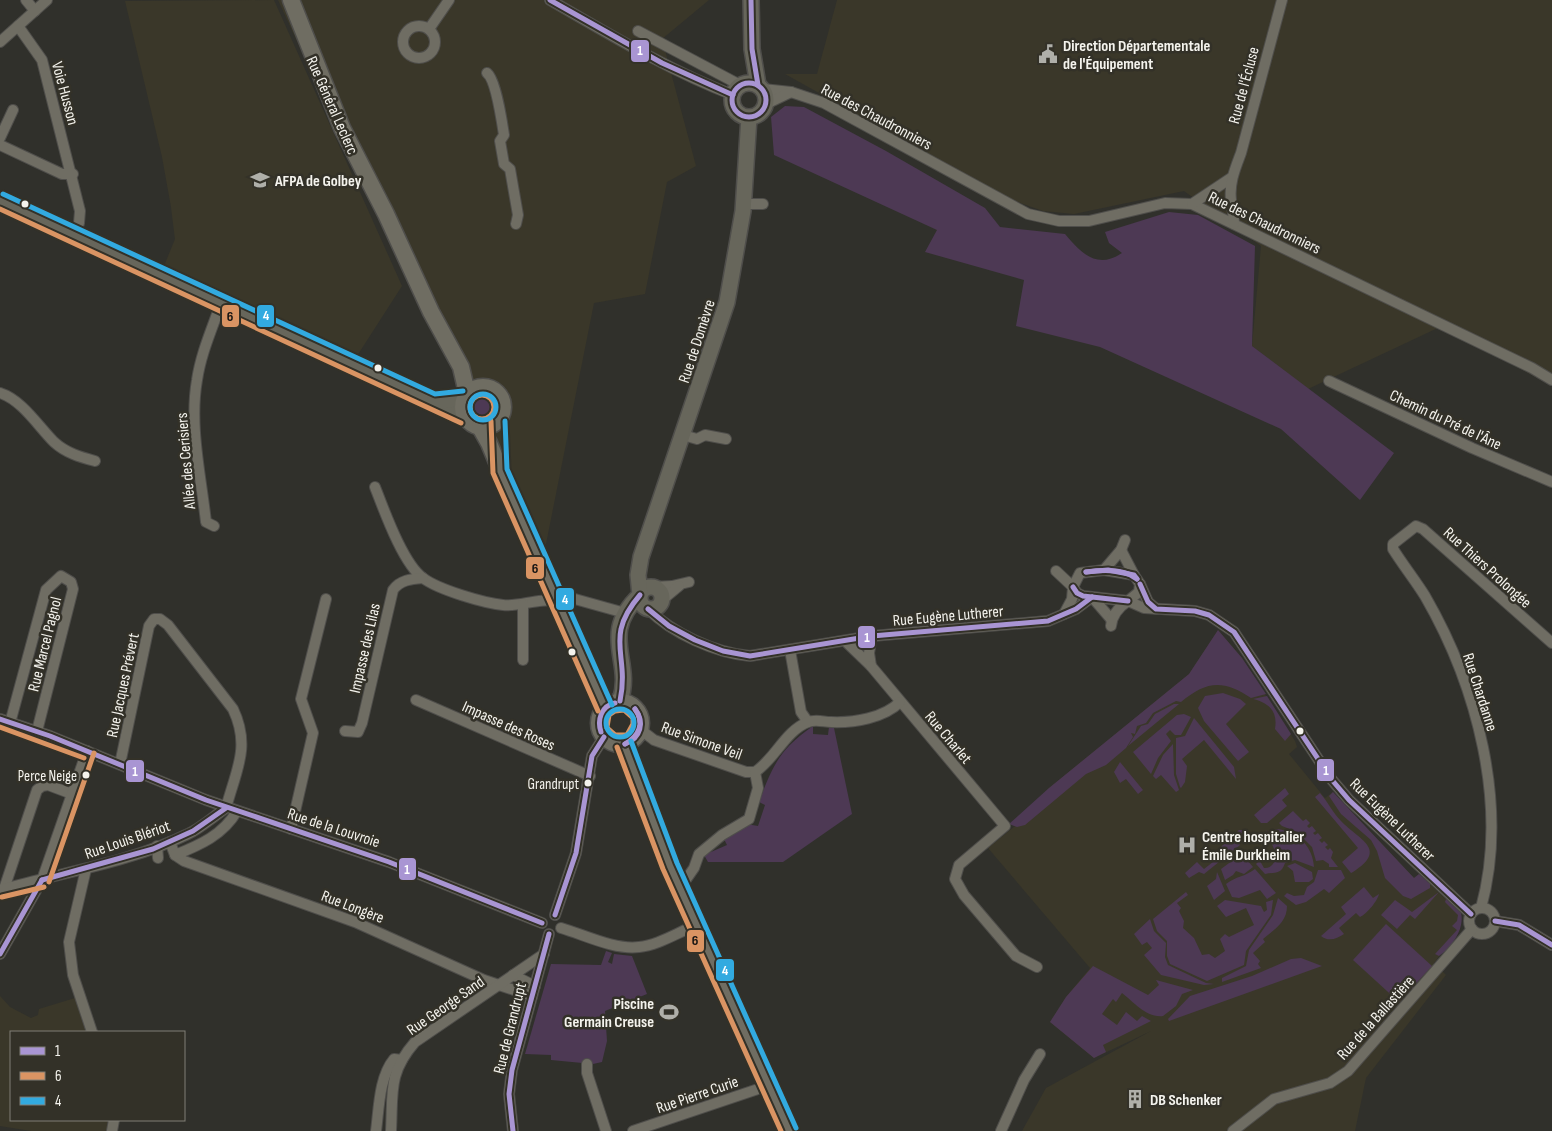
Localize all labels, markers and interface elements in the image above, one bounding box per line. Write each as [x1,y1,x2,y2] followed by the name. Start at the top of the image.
[1063,37,1210,74] place label: Direction Départementale de l'Équipement
[630,39,650,63] line badge: 1
[637,42,643,59] text: 1
[1037,43,1059,65] public building icon: Direction Départementale de l'Équipement
[1225,45,1264,126] street label: Rue de l'Écluse
[301,54,362,158] street label: Rue Général Leclerc
[47,60,82,127] street label: Voie Husson
[818,80,935,155] street label: Rue des Chaudronniers
[249,169,271,191] school or university icon: AFPA de Golbey
[274,172,362,191] place label: AFPA de Golbey
[1205,188,1324,259] street label: Rue des Chaudronniers
[20,199,30,209] unlabelled marker
[675,297,720,386] street label: Rue de Domèvre
[221,304,240,328] line badge: 6
[256,304,275,328] line badge: 4
[263,307,270,324] text: 4
[227,308,234,325] text: 6
[373,363,383,373] unlabelled marker
[1386,386,1504,455] street label: Chemin du Pré de l'Âne
[173,412,200,511] street label: Allée des Cerisiers
[1439,524,1535,613] street label: Rue Thiers Prolongée
[525,556,545,580] line badge: 6
[532,560,539,577] text: 6
[555,587,575,611] line badge: 4
[562,591,569,608] text: 4
[25,595,66,694] street label: Rue Marcel Pagnol
[346,601,385,695] street label: Impasse des Lilas
[892,602,1005,631] street label: Rue Eugène Lutherer
[857,625,876,649] line badge: 1
[864,629,870,646] text: 1
[103,631,144,739] street label: Rue Jacques Prévert
[567,647,577,657] unlabelled marker
[1458,651,1501,734] street label: Rue Chardanne
[459,697,558,755] street label: Impasse des Roses
[920,708,975,768] street label: Rue Charlet
[658,718,745,765] street label: Rue Simone Veil
[1295,726,1305,736] unlabelled marker
[1316,758,1335,782] line badge: 1
[125,759,145,783] line badge: 1
[1323,762,1329,779] text: 1
[132,763,138,780] text: 1
[18,767,77,786] place label: Perce Neige
[81,770,91,780] marker: Perce Neige
[528,775,579,794] place label: Grandrupt
[1345,775,1439,866] street label: Rue Eugène Lutherer
[583,778,593,788] marker: Grandrupt
[285,805,382,852] street label: Rue de la Louvroie
[82,817,173,864] street label: Rue Louis Blériot
[1202,828,1304,865] place label: Centre hospitalier Émile Durkheim
[1176,834,1198,856] hospital icon: Centre hospitalier Émile Durkheim
[398,857,417,881] line badge: 1
[404,861,410,878] text: 1
[318,887,387,928] street label: Rue Longère
[686,929,705,953] line badge: 6
[692,932,699,949] text: 6
[715,958,735,982] line badge: 4
[722,962,729,979] text: 4
[1333,972,1419,1064] street label: Rue de la Ballastière
[403,973,488,1040] street label: Rue George Sand
[490,981,531,1076] street label: Rue de Grandrupt
[564,995,654,1032] place label: Piscine Germain Creuse
[658,1001,680,1023] sports icon: Piscine Germain Creuse
[10,1031,185,1121] legend
[55,1042,61,1061] text: 1
[55,1067,62,1086] text: 6
[654,1073,741,1118] street label: Rue Pierre Curie
[1124,1088,1146,1110] building icon: DB Schenker
[1150,1091,1222,1110] place label: DB Schenker
[55,1092,61,1111] text: 4

